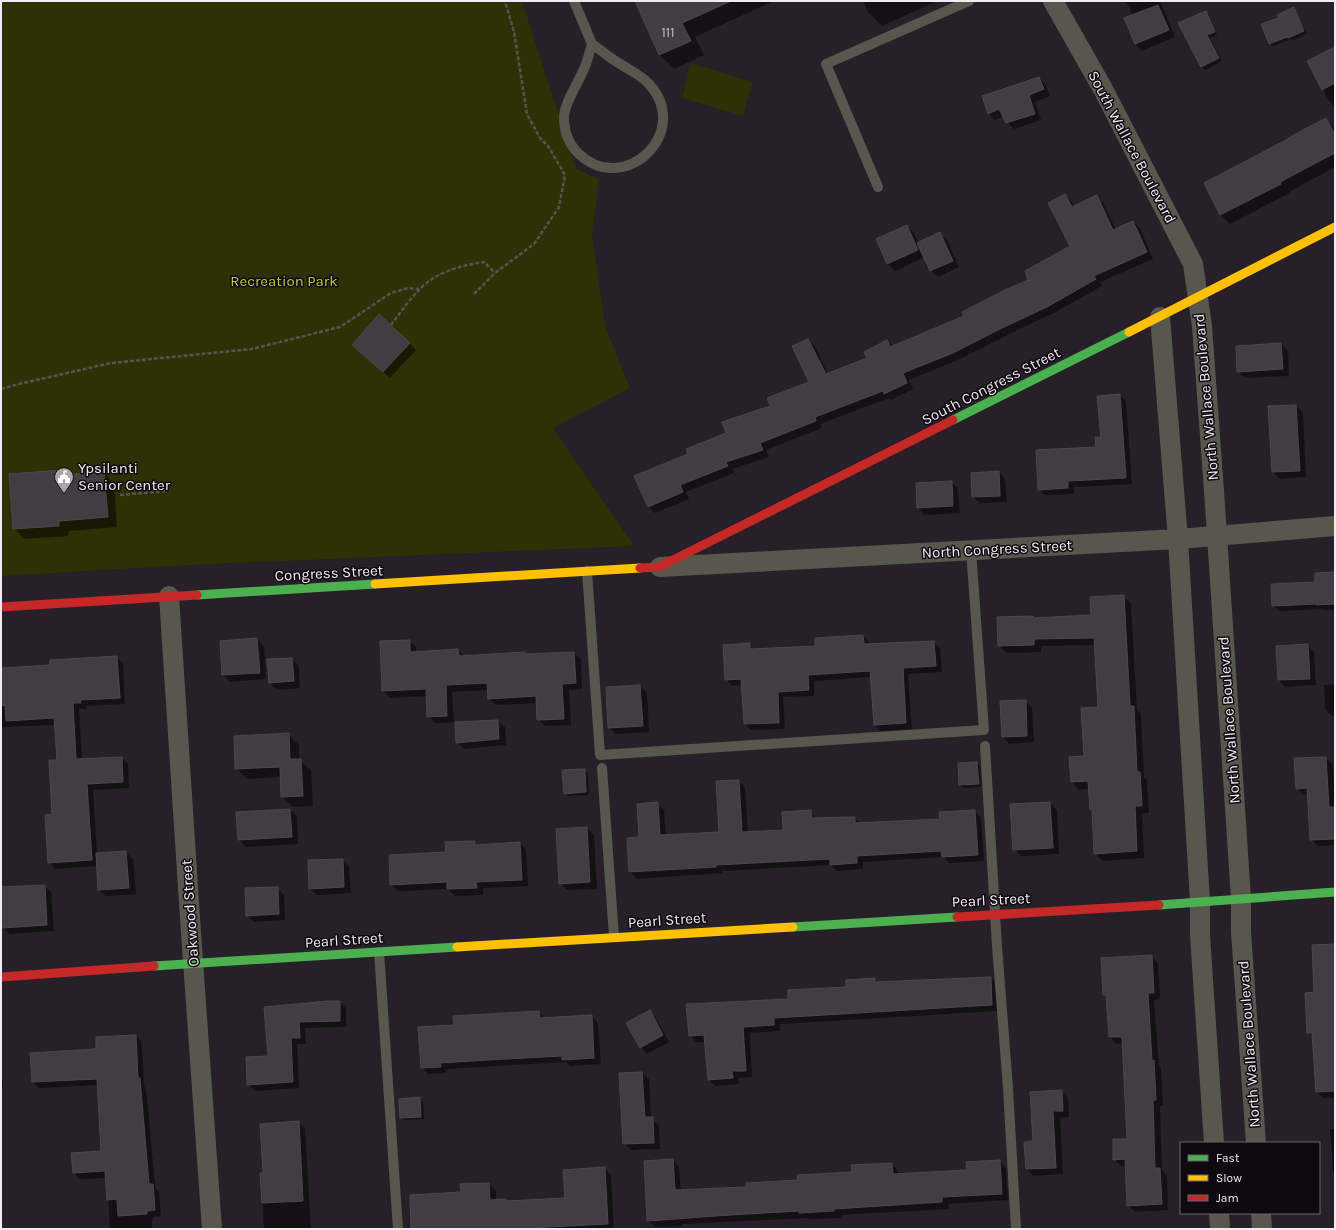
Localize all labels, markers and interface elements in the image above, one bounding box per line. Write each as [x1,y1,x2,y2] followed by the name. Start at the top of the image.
[662,25,674,40] house number: 111
[1084,68,1180,226] street label: South Wallace Boulevard
[230,272,338,290] park label: Recreation Park
[1190,313,1222,481] street label: North Wallace Boulevard
[919,343,1064,429] street label: South Congress Street
[78,459,171,494] place label: Ypsilanti Senior Center
[53,466,75,494] public building icon: Ypsilanti Senior Center
[921,536,1073,562] street label: North Congress Street
[274,561,384,585] street label: Congress Street
[1214,636,1244,804] street label: North Wallace Boulevard
[177,859,203,967] street label: Oakwood Street
[951,889,1031,911] street label: Pearl Street
[627,908,707,932] street label: Pearl Street
[304,928,384,952] street label: Pearl Street
[1234,960,1264,1128] street label: North Wallace Boulevard
[1180,1142,1320,1214] legend
[1216,1151,1240,1165] text: Fast
[1216,1171,1242,1185] text: Slow
[1216,1191,1239,1205] text: Jam

